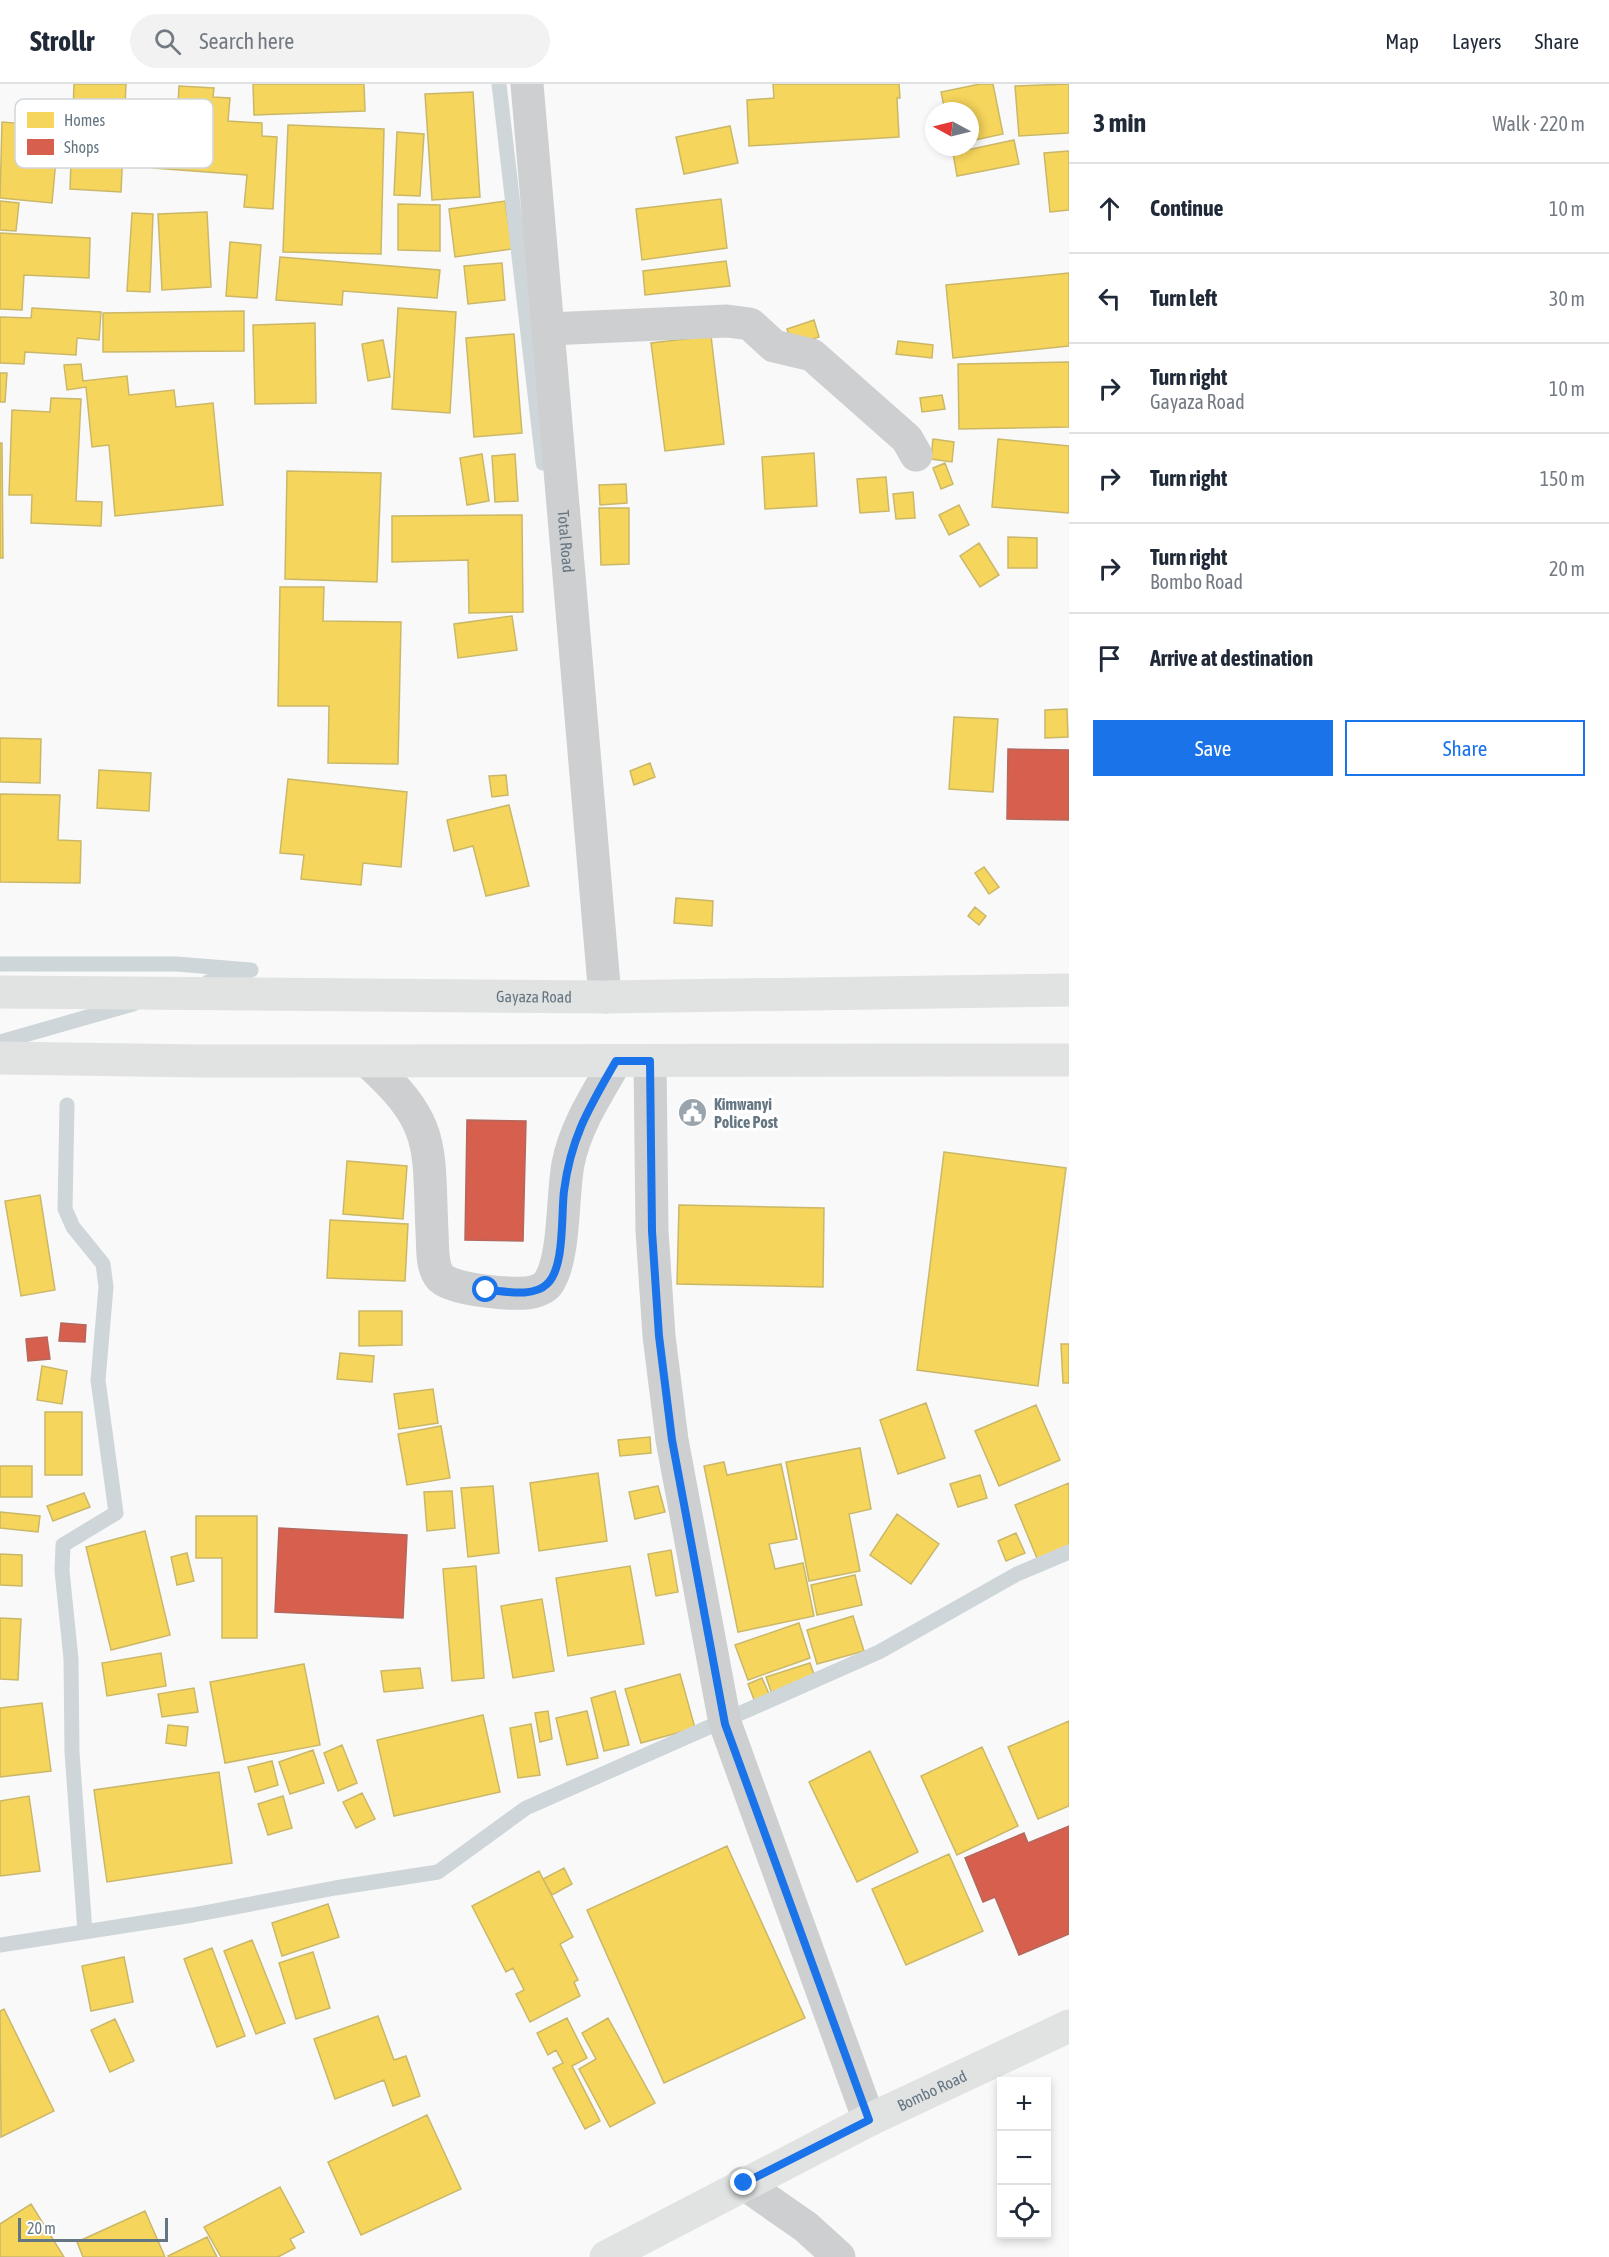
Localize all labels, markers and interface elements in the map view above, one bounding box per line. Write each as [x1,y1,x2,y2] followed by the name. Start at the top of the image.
[130,14,550,68] search box
[30,25,94,57] text: Strollr
[151,25,184,58] icon: search
[199,28,294,54] text: Search here
[1385,29,1419,53] text: Map
[1452,29,1502,53] text: Layers
[1535,29,1579,53] text: Share
[15,99,213,168] legend
[925,102,979,156] north arrow
[1093,108,1146,138] text: 3 min
[64,111,106,129] text: Homes
[1493,112,1585,135] text: Walk · 220 m
[64,138,100,157] text: Shops
[1093,192,1126,225] icon: ahead
[1150,195,1224,221] text: Continue
[1549,197,1585,220] text: 10 m
[1093,282,1126,315] icon: left
[1150,285,1217,311] text: Turn left
[1549,287,1585,310] text: 30 m
[1150,364,1227,390] text: Turn right
[1093,372,1126,405] icon: right
[1549,377,1585,400] text: 10 m
[1150,390,1245,413] text: Gayaza Road
[1093,462,1126,495] icon: right
[1150,465,1227,491] text: Turn right
[1540,467,1585,490] text: 150 m
[554,509,578,573] street label: Total Road
[1150,544,1227,570] text: Turn right
[1093,552,1126,585] icon: right
[1549,557,1585,580] text: 20 m
[1150,570,1243,593] text: Bombo Road
[1093,642,1126,675] icon: arrive
[1150,645,1313,671] text: Arrive at destination
[1093,720,1333,776] button: Save
[1345,720,1585,776] button: Share
[496,987,572,1006] street label: Gayaza Road
[714,1095,778,1131] place label: Kimwanyi Police Post
[677,1097,709,1129] public building icon: Kimwanyi Police Post
[472,1276,498,1302] route start
[894,2066,969,2114] street label: Bombo Road
[997,2077,1051,2239] map controls
[997,2077,1051,2131] button: +
[997,2131,1051,2185] button: −
[730,2169,756,2195] route end
[997,2185,1051,2239] button: locate
[18,2215,168,2242] scale bar
[27,2219,56,2237] text: 20 m

